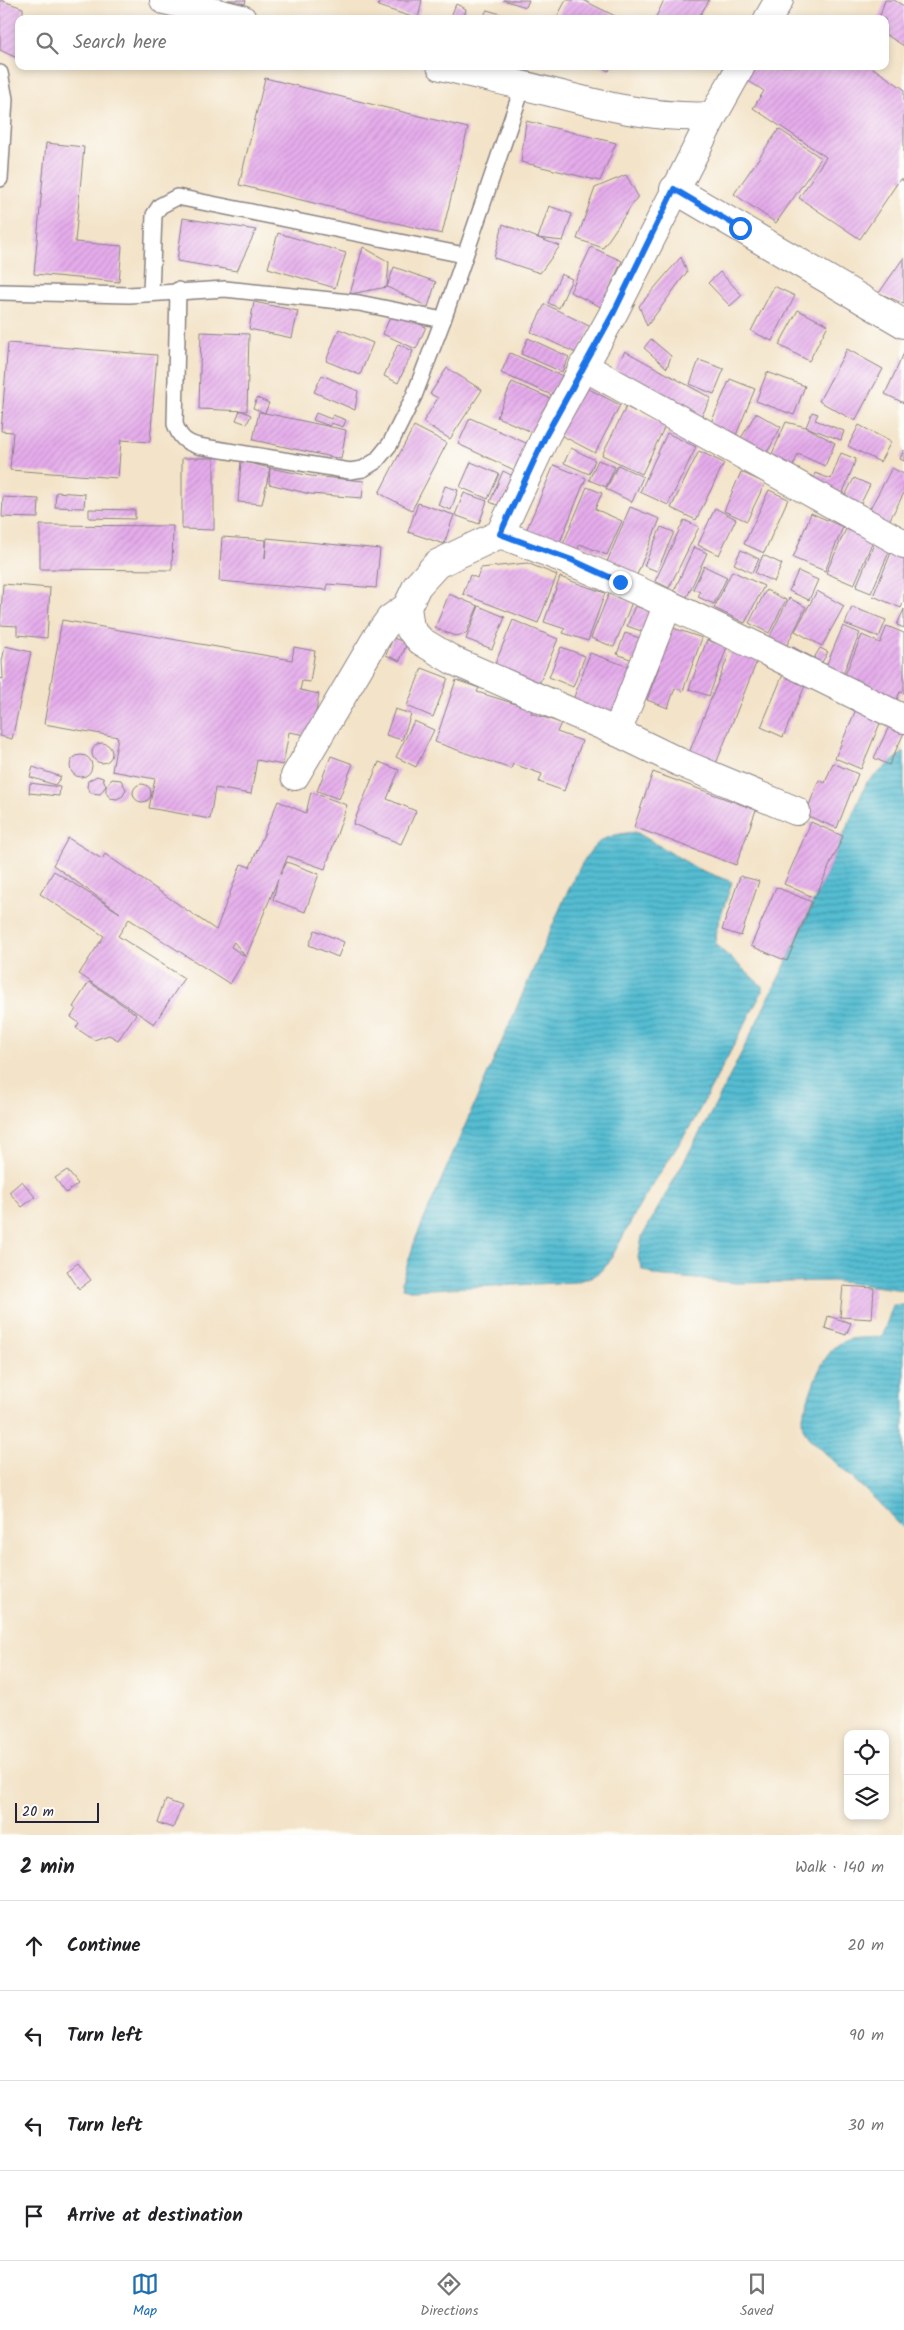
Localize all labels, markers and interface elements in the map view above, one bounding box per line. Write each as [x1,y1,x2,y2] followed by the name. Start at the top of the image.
[15,15,889,70] search box
[73,28,167,58] text: Search here
[33,29,61,57] icon: search
[729,217,752,240] route start
[609,571,632,594] route end
[844,1730,889,1820] map controls
[844,1730,889,1775] button: locate
[844,1775,889,1820] button: layers
[15,1800,99,1823] scale bar
[22,1801,54,1823] text: 20 m
[20,1851,75,1884] text: 2 min
[795,1855,884,1880] text: Walk · 140 m
[67,1931,140,1961] text: Continue
[20,1932,48,1960] icon: ahead
[848,1933,884,1958] text: 20 m
[67,2021,142,2051] text: Turn left
[20,2022,48,2050] icon: left
[849,2023,884,2048] text: 90 m
[67,2111,142,2141] text: Turn left
[20,2112,48,2140] icon: left
[848,2113,884,2138] text: 30 m
[67,2201,243,2231] text: Arrive at destination
[20,2202,48,2230] icon: arrive
[131,2270,159,2322] tab: Map
[420,2270,478,2322] tab: Directions
[740,2270,773,2322] tab: Saved

